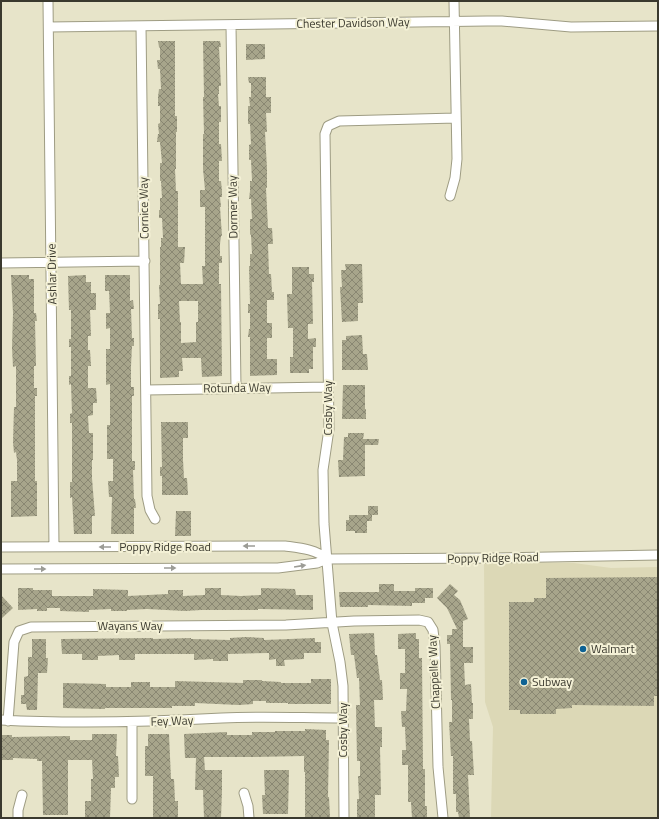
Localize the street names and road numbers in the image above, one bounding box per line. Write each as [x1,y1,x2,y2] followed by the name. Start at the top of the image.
[296,12,410,33] street label: Chester Davidson Way
[222,175,243,239] street label: Dormer Way
[133,177,154,239] street label: Cornice Way
[41,243,62,305] street label: Ashlar Drive
[203,377,271,398] street label: Rotunda Way
[318,380,337,436] street label: Cosby Way
[119,537,211,556] street label: Poppy Ridge Road
[447,547,539,568] street label: Poppy Ridge Road
[98,616,163,635] street label: Wayans Way
[422,634,445,710] street label: Chappelle Way
[333,702,352,758] street label: Cosby Way
[150,710,194,731] street label: Fey Way

